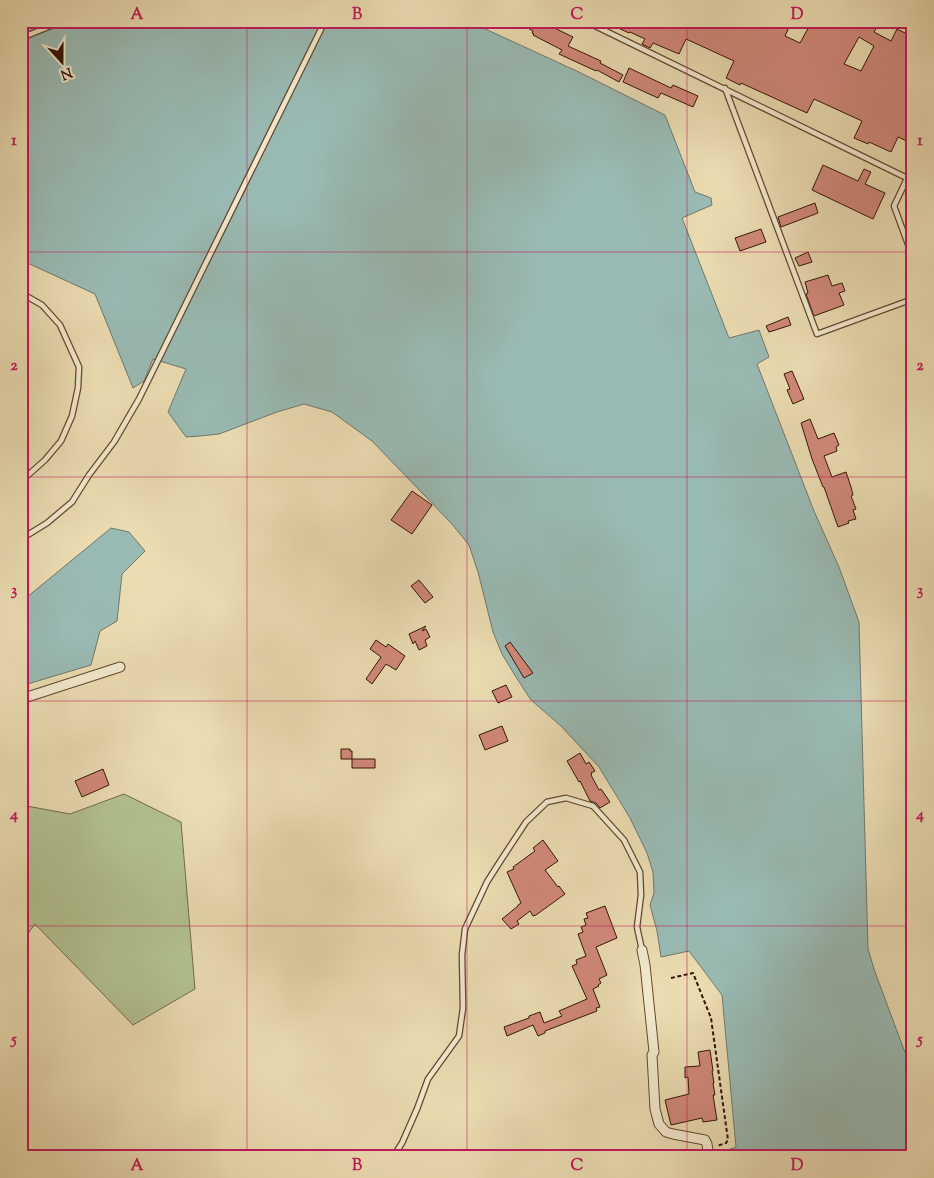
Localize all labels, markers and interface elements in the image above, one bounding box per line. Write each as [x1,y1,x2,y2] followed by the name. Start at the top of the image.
[131,4,144,27] text: A
[352,4,362,27] text: B
[571,4,584,27] text: C
[791,4,804,27] text: D
[38,38,88,88] north arrow
[57,61,75,84] text: N
[11,130,17,153] text: 1
[917,130,923,153] text: 1
[10,355,18,378] text: 2
[916,355,924,378] text: 2
[11,580,18,603] text: 3
[917,580,924,603] text: 3
[9,804,18,827] text: 4
[915,804,924,827] text: 4
[9,1029,17,1052] text: 5
[915,1029,923,1052] text: 5
[131,1155,144,1178] text: A
[352,1155,362,1178] text: B
[571,1155,584,1178] text: C
[791,1155,804,1178] text: D

